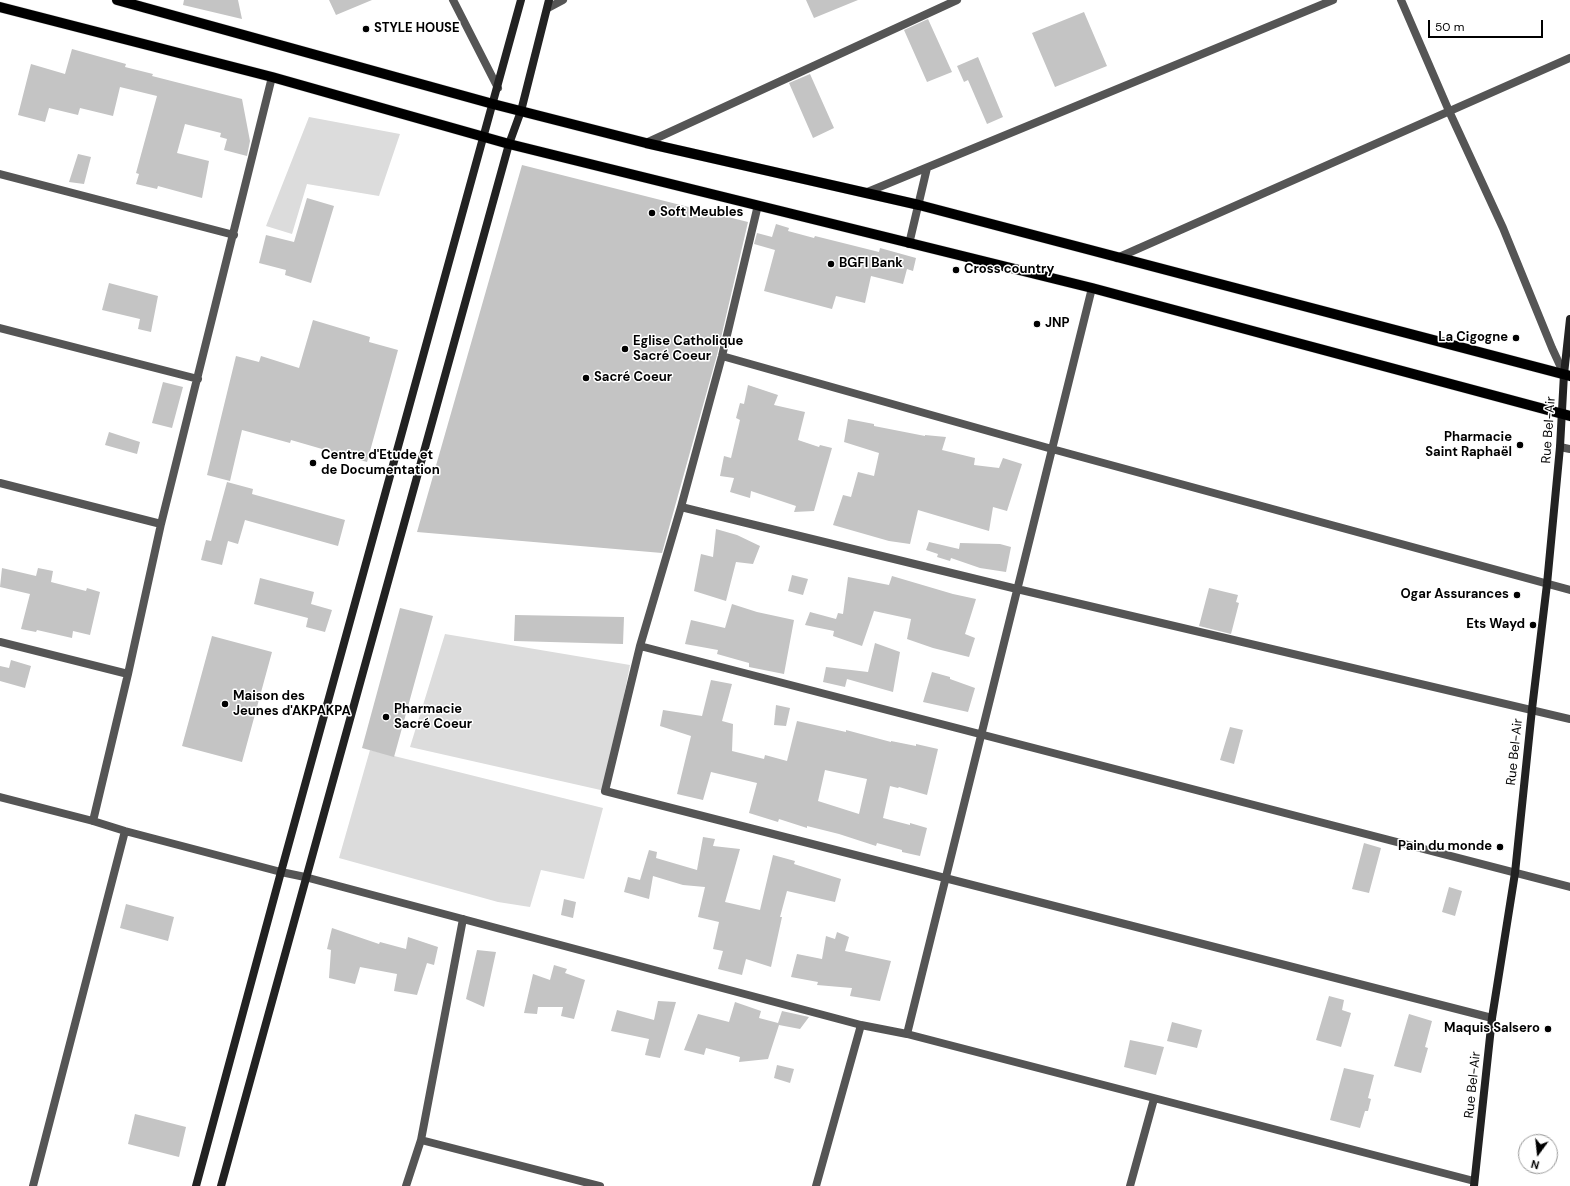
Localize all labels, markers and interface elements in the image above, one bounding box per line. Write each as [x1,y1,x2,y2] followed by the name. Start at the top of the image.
[1430,12,1545,38] scale bar
[1435,19,1464,35] text: 50 m
[374,21,459,37] place label: STYLE HOUSE
[361,24,371,34] marker: STYLE HOUSE
[660,205,743,221] place label: Soft Meubles
[647,208,657,218] marker: Soft Meubles
[839,256,903,272] place label: BGFI Bank
[826,259,836,269] marker: BGFI Bank
[964,262,1054,278] place label: Cross country
[951,265,961,275] marker: Cross country
[1045,316,1069,332] place label: JNP
[1032,319,1042,329] marker: JNP
[1438,330,1508,346] place label: La Cigogne
[1511,333,1521,343] marker: La Cigogne
[633,334,743,365] place label: Eglise Catholique Sacré Coeur
[620,344,630,354] marker: Eglise Catholique Sacré Coeur
[594,370,672,386] place label: Sacré Coeur
[581,373,591,383] marker: Sacré Coeur
[1539,396,1559,464] street label: Rue Bel-Air
[1425,430,1512,461] place label: Pharmacie Saint Raphaël
[1515,440,1525,450] marker: Pharmacie Saint Raphaël
[321,448,440,479] place label: Centre d'Etude et de Documentation
[308,458,318,468] marker: Centre d'Etude et de Documentation
[1400,587,1509,603] place label: Ogar Assurances
[1512,590,1522,600] marker: Ogar Assurances
[1466,617,1525,633] place label: Ets Wayd
[1528,620,1538,630] marker: Ets Wayd
[233,689,351,720] place label: Maison des Jeunes d'AKPAKPA
[220,699,230,709] marker: Maison des Jeunes d'AKPAKPA
[394,702,472,733] place label: Pharmacie Sacré Coeur
[381,712,391,722] marker: Pharmacie Sacré Coeur
[1504,718,1526,786] street label: Rue Bel-Air
[1398,839,1492,855] place label: Pain du monde
[1495,842,1505,852] marker: Pain du monde
[1444,1021,1540,1037] place label: Maquis Salsero
[1543,1024,1553,1034] marker: Maquis Salsero
[1462,1051,1484,1119] street label: Rue Bel-Air
[1518,1134,1558,1174] north arrow
[1529,1157,1541,1172] text: N

